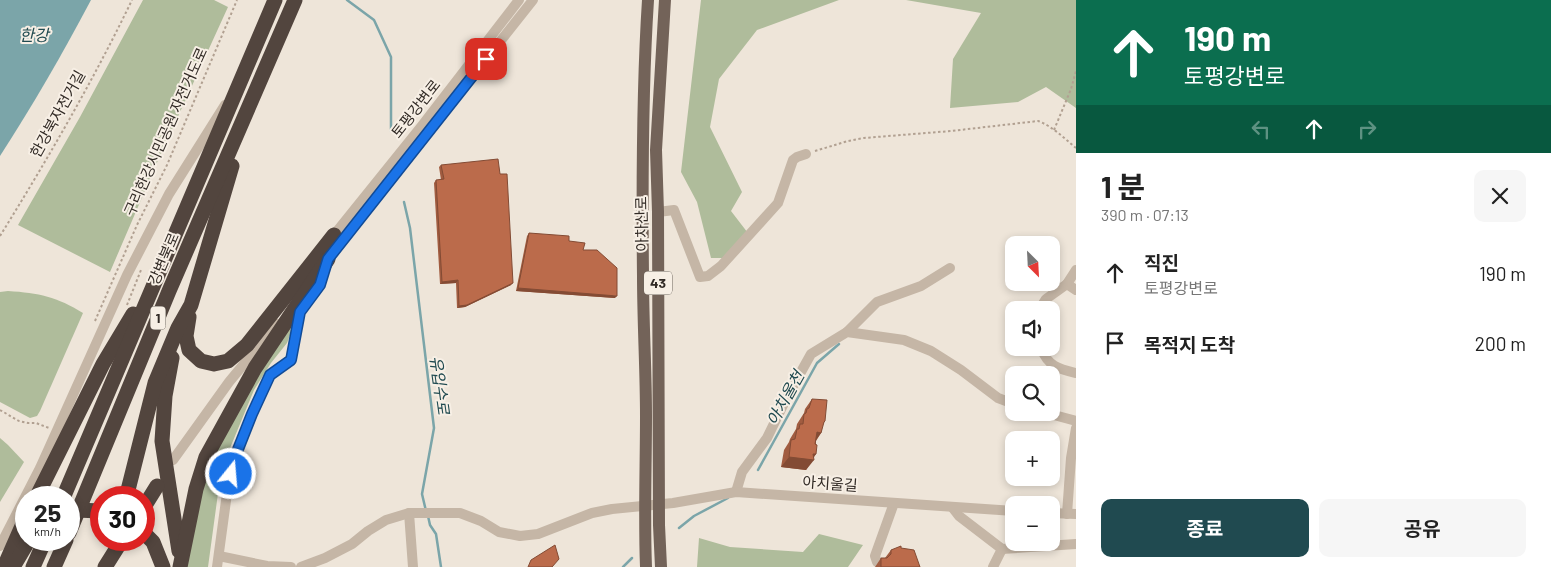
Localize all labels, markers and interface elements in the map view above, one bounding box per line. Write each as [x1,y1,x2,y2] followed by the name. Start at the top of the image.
[1184,16,1271,58] text: 190 m
[1101,20,1166,85] icon: ahead
[19,25,51,44] water label: 한강
[465,38,507,80] pin
[120,45,210,219] street label: 구리한강시민공원 자전거도로
[472,45,500,73] icon: arrive
[1184,62,1285,88] text: 토평강변로
[26,67,88,160] street label: 한강북자전거길
[387,76,444,141] street label: 토평강변로
[1247,115,1275,143] icon: left
[1300,115,1328,143] icon: ahead
[1353,115,1381,143] icon: right
[1101,168,1145,204] text: 1 분
[1474,170,1526,222] button: close
[632,196,650,252] street label: 아차산로
[1101,205,1189,224] text: 390 m · 07:13
[144,230,182,288] street label: 강변북로
[1005,236,1060,291] north arrow
[1005,236,1060,551] map controls
[1144,251,1179,274] text: 직진
[1101,259,1129,287] icon: ahead
[1479,262,1526,285] text: 190 m
[644,272,672,294] road number: 43
[1144,278,1218,297] text: 토평강변로
[1005,301,1060,356] button: sound
[150,306,166,330] road number: 1
[1101,329,1129,357] icon: arrive
[1475,332,1526,355] text: 200 m
[1144,333,1235,356] text: 목적지 도착
[427,354,454,417] water label: 유입수로
[762,365,808,428] water label: 아치울천
[1005,366,1060,421] button: search
[1005,431,1060,486] button: +
[204,447,256,499] position arrow
[802,472,858,494] street label: 아치울길
[90,486,155,551] speed limit sign: 30
[1005,496,1060,551] button: −
[34,497,61,527] text: 25
[1101,499,1309,557] button: 종료
[1319,499,1526,557] button: 공유
[34,524,61,538] text: km/h

